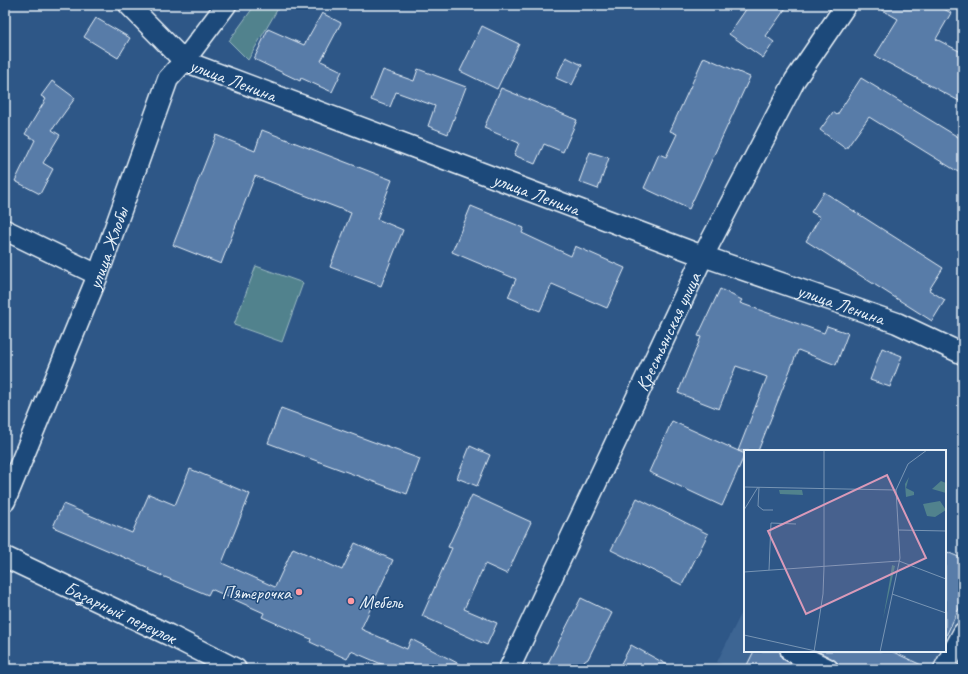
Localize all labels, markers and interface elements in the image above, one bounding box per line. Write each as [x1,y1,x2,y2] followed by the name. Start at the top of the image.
[185,53,281,108] street label: улица Ленина
[489,167,585,222] street label: улица Ленина
[82,202,135,294] street label: улица Жлобы
[630,267,707,395] street label: Крестьянская улица
[793,278,889,331] street label: улица Ленина
[744,450,946,652] inset map
[60,576,182,651] street label: Базарный переулок
[221,581,293,605] place label: Пятерочка
[294,587,304,597] marker: Пятерочка
[359,590,404,614] place label: Мебель
[346,596,356,606] marker: Мебель

